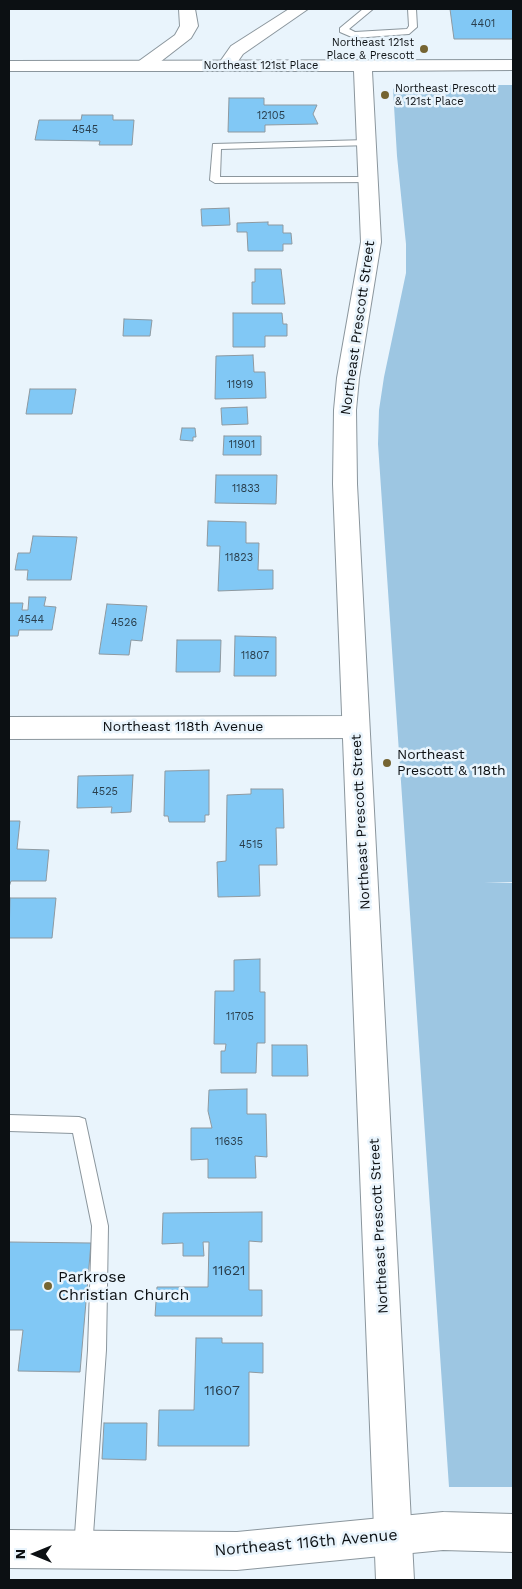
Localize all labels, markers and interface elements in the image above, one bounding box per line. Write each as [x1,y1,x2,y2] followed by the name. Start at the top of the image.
[471,17,495,31] house number: 4401
[326,36,414,62] place label: Northeast 121st Place & Prescott
[418,43,430,55] marker: Northeast 121st Place & Prescott
[204,59,318,73] street label: Northeast 121st Place
[395,82,496,108] place label: Northeast Prescott & 121st Place
[379,89,391,101] marker: Northeast Prescott & 121st Place
[257,109,285,123] house number: 12105
[72,123,98,137] house number: 4545
[337,240,379,416] street label: Northeast Prescott Street
[227,378,253,392] house number: 11919
[229,438,255,452] house number: 11901
[232,482,260,496] house number: 11833
[225,551,253,565] house number: 11823
[18,613,44,627] house number: 4544
[111,616,137,630] house number: 4526
[241,649,269,663] house number: 11807
[103,719,263,735] street label: Northeast 118th Avenue
[348,734,374,910] street label: Northeast Prescott Street
[397,747,506,780] place label: Northeast Prescott & 118th
[381,757,393,769] marker: Northeast Prescott & 118th
[92,785,118,799] house number: 4525
[239,838,263,852] house number: 4515
[226,1010,254,1024] house number: 11705
[215,1135,243,1149] house number: 11635
[366,1138,392,1314] street label: Northeast Prescott Street
[212,1263,246,1279] house number: 11621
[58,1267,189,1305] place label: Parkrose Christian Church
[42,1280,54,1292] marker: Parkrose Christian Church
[204,1383,240,1399] house number: 11607
[214,1525,398,1561] street label: Northeast 116th Avenue
[10,1529,60,1579] north arrow
[12,1549,28,1559] text: N

